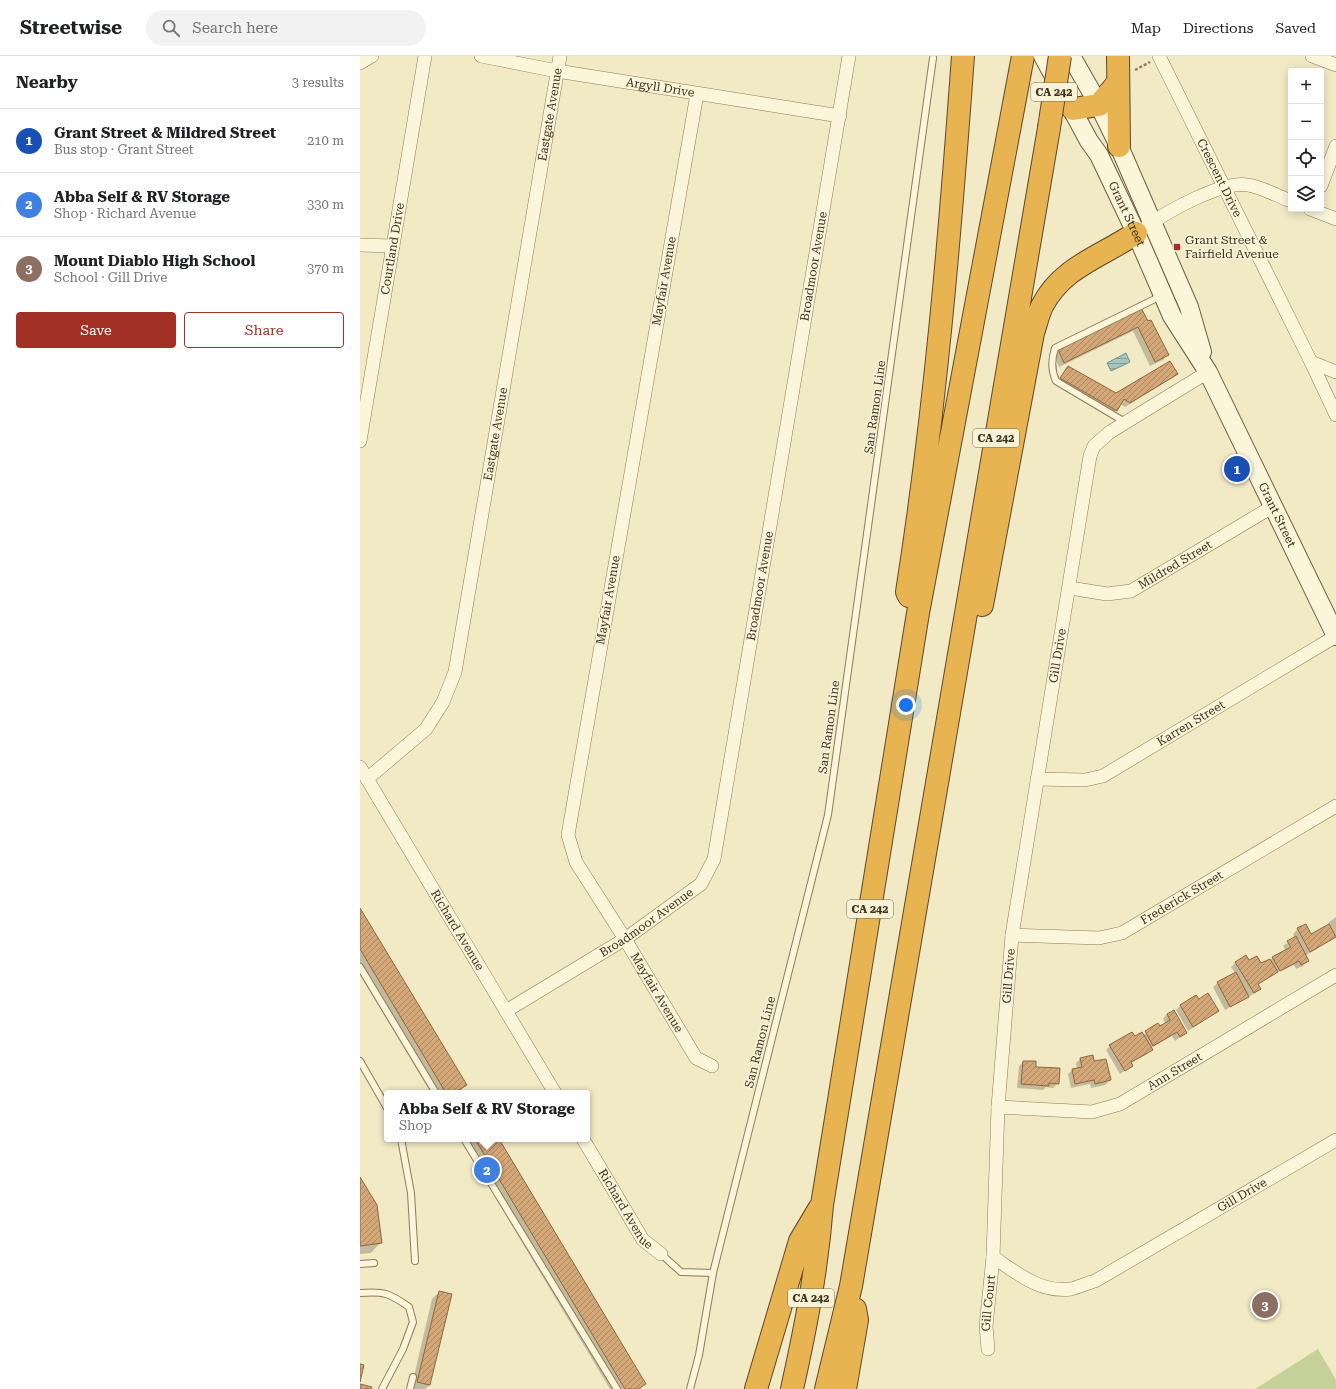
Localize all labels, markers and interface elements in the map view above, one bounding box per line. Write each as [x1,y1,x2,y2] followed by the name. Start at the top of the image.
[146,10,426,46] search box
[20,16,122,39] text: Streetwise
[160,17,182,39] icon: search
[192,19,278,37] text: Search here
[1131,20,1161,36] text: Map
[1183,20,1253,36] text: Directions
[1275,20,1316,36] text: Saved
[535,66,565,162] street label: Eastgate Avenue
[1288,68,1324,212] map controls
[1288,68,1324,104] button: +
[16,72,78,92] text: Nearby
[292,75,344,90] text: 3 results
[625,75,696,100] street label: Argyll Drive
[1031,83,1077,101] road number: CA 242
[1288,104,1324,140] button: −
[54,124,276,142] text: Grant Street & Mildred Street
[25,133,33,148] text: 1
[307,133,344,148] text: 210 m
[1194,136,1245,220] street label: Crescent Drive
[1288,140,1324,176] button: locate
[54,142,194,157] text: Bus stop · Grant Street
[1288,176,1324,212] button: layers
[1105,179,1148,249] street label: Grant Street
[54,188,230,206] text: Abba Self & RV Storage
[25,197,33,212] text: 2
[307,197,344,212] text: 330 m
[378,201,407,296] street label: Courtland Drive
[54,206,196,221] text: Shop · Richard Avenue
[798,210,830,322] street label: Broadmoor Avenue
[1185,233,1279,261] place label: Grant Street & Fairfield Avenue
[649,235,679,327] street label: Mayfair Avenue
[1172,242,1182,252] marker: Grant Street & Fairfield Avenue
[54,252,255,270] text: Mount Diablo High School
[25,261,33,276] text: 3
[307,261,344,276] text: 370 m
[54,270,167,285] text: School · Gill Drive
[16,312,176,348] button: Save
[184,312,344,348] button: Share
[862,359,889,455] street label: San Ramon Line
[481,386,510,482] street label: Eastgate Avenue
[973,429,1019,447] road number: CA 242
[1224,454,1250,484] pin: 1
[1256,480,1299,550] street label: Grant Street
[744,530,776,642] street label: Broadmoor Avenue
[1136,537,1215,592] street label: Mildred Street
[593,554,623,646] street label: Mayfair Avenue
[1046,627,1069,684] street label: Gill Drive
[816,679,843,775] street label: San Ramon Line
[896,695,916,715] your location
[1154,697,1228,749] street label: Karren Street
[1138,867,1226,927] street label: Frederick Street
[597,885,696,960] street label: Broadmoor Avenue
[428,887,487,973] street label: Richard Avenue
[847,900,893,918] road number: CA 242
[999,948,1018,1004] street label: Gill Drive
[628,950,686,1035] street label: Mayfair Avenue
[742,994,778,1089] street label: San Ramon Line
[1145,1049,1205,1093] street label: Ann Street
[384,1090,590,1142] popup
[399,1100,575,1118] text: Abba Self & RV Storage
[399,1118,432,1133] text: Shop
[474,1155,500,1185] pin: 2
[595,1166,656,1252] street label: Richard Avenue
[1215,1175,1270,1215] street label: Gill Drive
[979,1274,998,1332] street label: Gill Court
[788,1289,834,1307] road number: CA 242
[1252,1290,1278,1320] pin: 3

